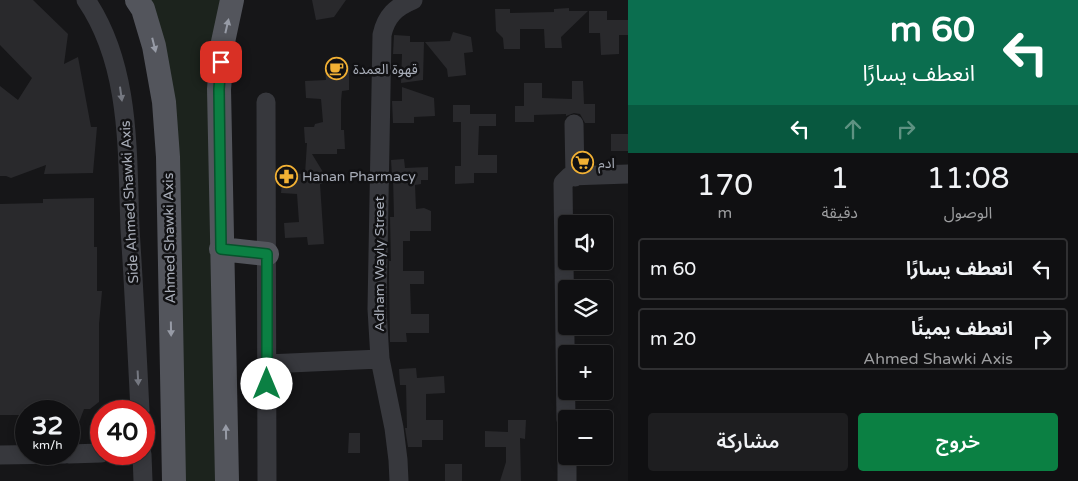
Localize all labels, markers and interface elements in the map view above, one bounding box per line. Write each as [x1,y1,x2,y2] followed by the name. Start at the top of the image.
[890,9,975,51] text: 60 m
[223,18,231,33] one-way arrow
[993,20,1058,85] icon: left
[150,38,158,53] one-way arrow
[200,41,242,83] pin
[207,48,235,76] icon: arrive
[325,57,349,81] cafe icon: قهوة العمدة
[353,61,418,78] place label: قهوة العمدة
[862,61,975,87] text: انعطف يسارًا
[117,86,125,102] one-way arrow
[786,115,814,143] icon: left
[839,115,867,143] icon: ahead
[892,115,920,143] icon: right
[117,120,142,284] street label: Side Ahmed Shawki Axis
[570,151,594,175] supermarket icon: ادم
[598,155,615,174] place label: ادم
[830,160,849,197] text: 1
[926,160,1010,197] text: 11:08
[274,164,298,188] pharmacy icon: Hanan Pharmacy
[696,167,753,204] text: 170
[302,168,416,185] place label: Hanan Pharmacy
[160,172,179,304] street label: Ahmed Shawki Axis
[371,196,388,332] street label: Adham Wayly Street
[717,203,732,223] text: m
[821,203,858,223] text: دقيقة
[944,203,992,223] text: الوصول
[558,215,613,465] map controls
[558,215,613,270] button: sound
[1028,255,1056,283] icon: left
[650,258,696,280] text: 60 m
[906,258,1013,280] text: انعطف يسارًا
[558,280,613,335] button: layers
[911,318,1013,340] text: انعطف يمينًا
[167,322,175,338] one-way arrow
[1028,325,1056,353] icon: right
[650,328,696,350] text: 20 m
[558,345,613,400] button: +
[863,349,1013,369] text: Ahmed Shawki Axis
[240,357,292,409] position arrow
[134,371,142,387] one-way arrow
[90,400,155,465] speed limit sign: 40
[558,410,613,465] button: −
[32,411,63,441] text: 32
[648,413,848,471] button: مشاركة
[858,413,1058,471] button: خروج
[222,424,230,440] one-way arrow
[32,438,63,452] text: km/h

